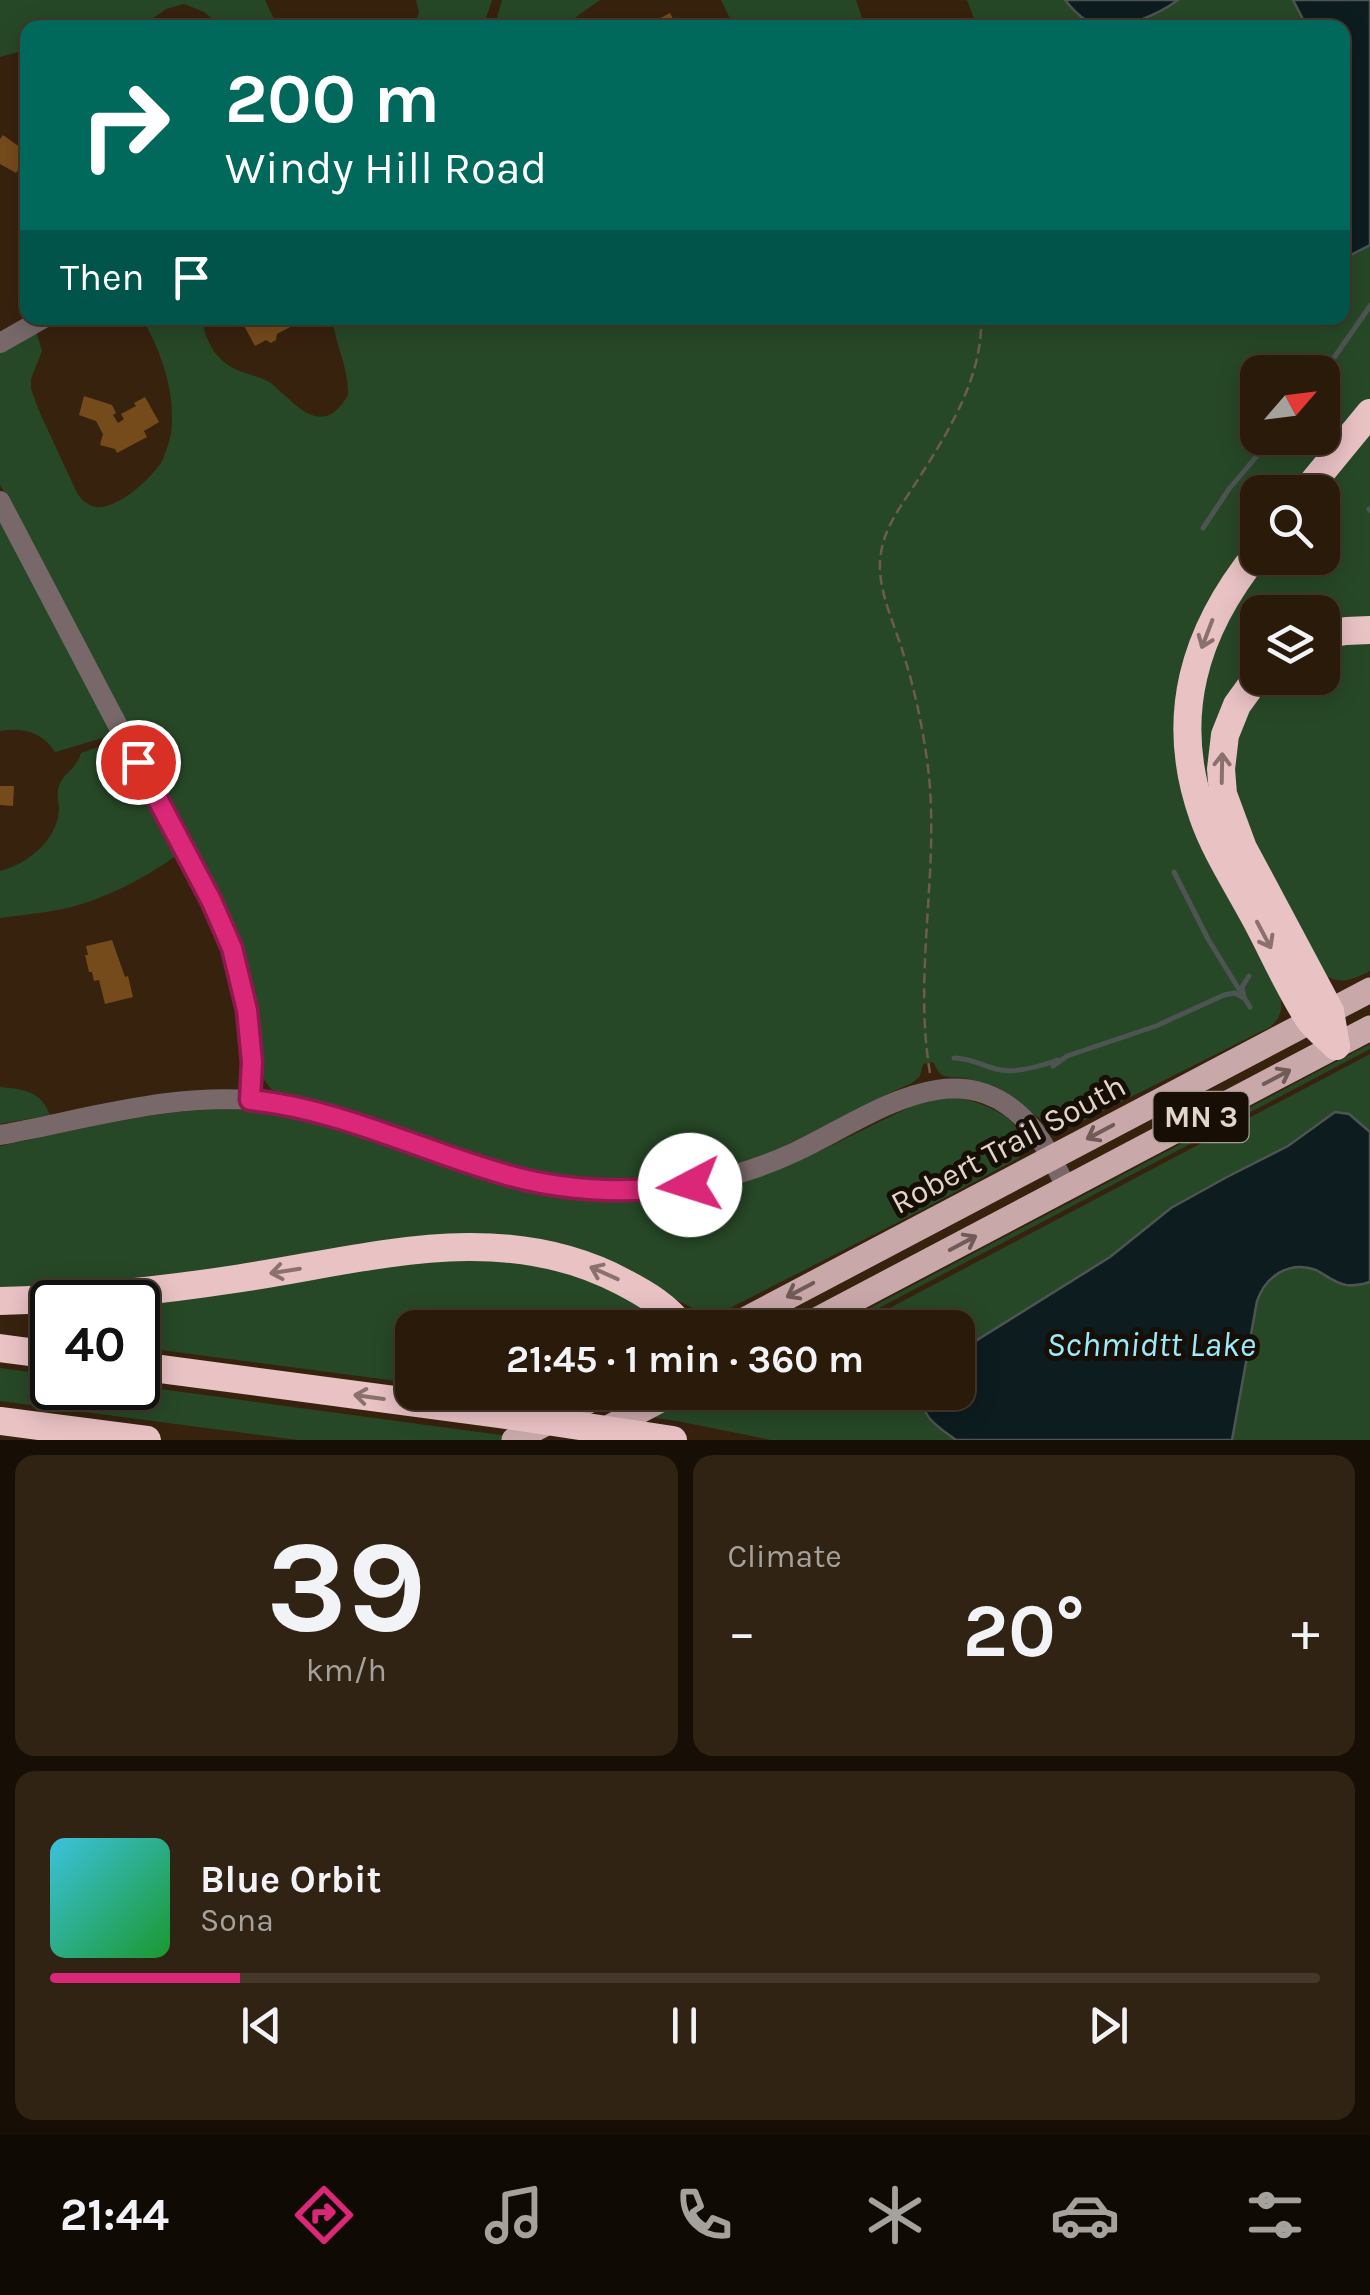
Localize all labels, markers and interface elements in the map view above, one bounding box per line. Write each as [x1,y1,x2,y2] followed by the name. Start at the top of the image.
[225,58,440,140] text: 200 m
[60,60,190,190] icon: right
[225,142,547,194] text: Windy Hill Road
[164,250,219,305] icon: arrive
[60,255,144,300] text: Then
[1240,355,1340,455] north arrow
[1240,355,1340,695] map controls
[1240,475,1340,575] button: search
[1240,595,1340,695] button: layers
[1196,619,1214,649] one-way arrow
[96,720,181,805] pin
[111,735,166,790] icon: arrive
[1212,753,1232,786] one-way arrow
[1255,920,1274,950] one-way arrow
[885,1067,1132,1222] street label: Robert Trail South
[1261,1067,1291,1087] one-way arrow
[1154,1092,1248,1142] road number: MN 3
[1086,1123,1116,1143] one-way arrow
[638,1133,742,1237] position arrow
[947,1233,977,1252] one-way arrow
[269,1262,301,1281] one-way arrow
[589,1263,620,1281] one-way arrow
[30,1280,160,1410] speed limit sign: 40
[786,1281,816,1300] one-way arrow
[1046,1324,1256,1365] water label: Schmidtt Lake
[506,1337,864,1382] text: 21:45 · 1 min · 360 m
[353,1387,386,1405] one-way arrow
[266,1511,426,1663] text: 39
[728,1538,842,1575] text: Climate
[963,1587,1085,1675] text: 20°
[728,1600,756,1664] text: −
[1291,1600,1320,1664] text: +
[306,1652,387,1689] text: km/h
[200,1857,381,1902] text: Blue Orbit
[200,1902,274,1939] text: Sona
[234,1998,289,2053] icon: previous
[657,1998,712,2053] icon: pause
[1081,1998,1136,2053] icon: next
[289,2180,359,2250] icon: directions
[479,2180,549,2250] icon: music
[669,2180,739,2250] icon: phone
[860,2180,930,2250] icon: climate
[1050,2180,1120,2250] icon: car
[1240,2180,1310,2250] icon: filters
[60,2189,169,2241] text: 21:44

